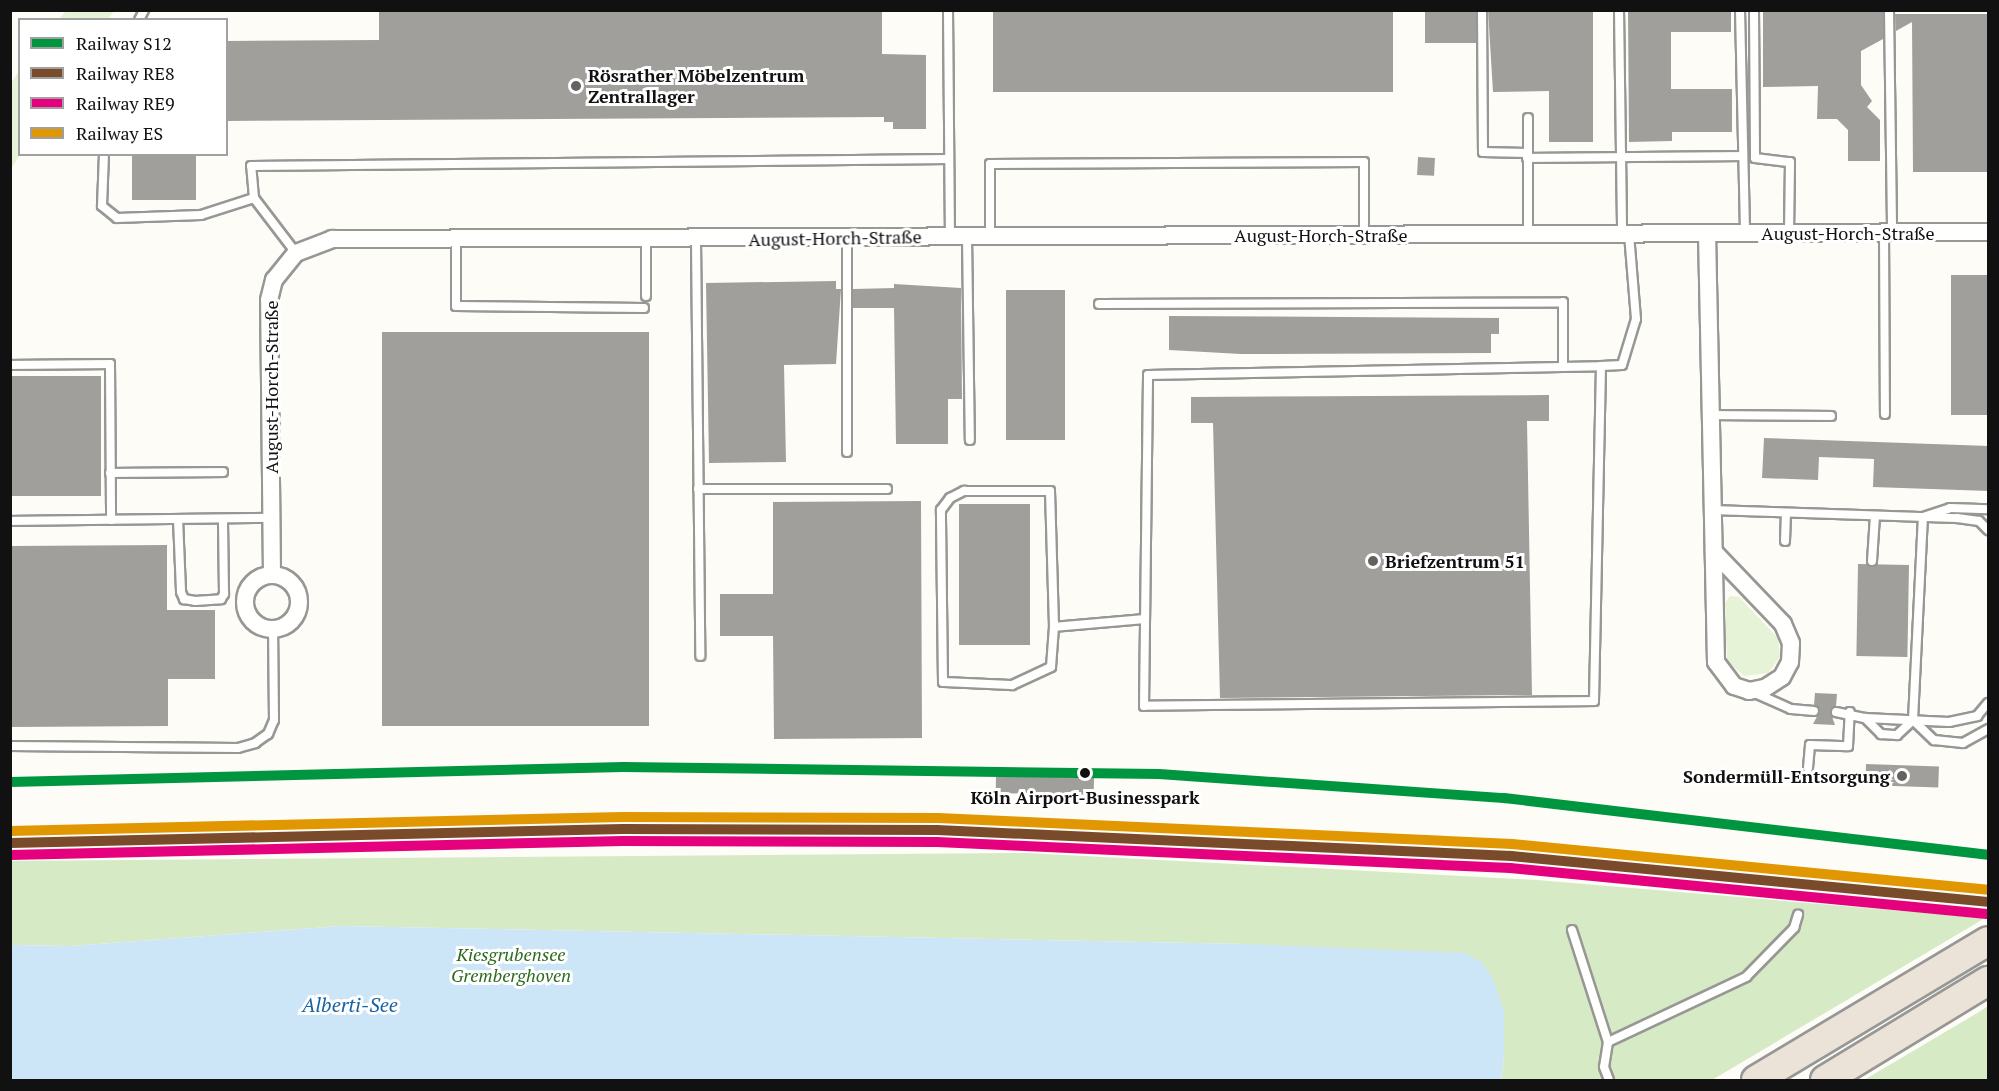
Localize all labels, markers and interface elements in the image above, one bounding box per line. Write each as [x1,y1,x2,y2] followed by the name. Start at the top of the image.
[18,18,228,156] legend
[76,31,172,55] text: Railway S12
[76,61,175,85] text: Railway RE8
[588,65,804,107] place label: Rösrather Möbelzentrum Zentrallager
[569,79,583,93] marker: Rösrather Möbelzentrum Zentrallager
[76,91,175,115] text: Railway RE9
[76,121,163,145] text: Railway ES
[1761,222,1935,244] street label: August-Horch-Straße
[1234,224,1408,246] street label: August-Horch-Straße
[748,226,922,250] street label: August-Horch-Straße
[260,300,282,474] street label: August-Horch-Straße
[1385,550,1525,572] place label: Briefzentrum 51
[1366,554,1380,568] marker: Briefzentrum 51
[1074,762,1096,784] marker: Köln Airport-Businesspark
[1683,765,1890,787] place label: Sondermüll-Entsorgung
[1895,769,1909,783] marker: Sondermüll-Entsorgung
[970,786,1200,808] place label: Köln Airport-Businesspark
[451,944,571,986] park label: Kiesgrubensee Gremberghoven
[302,992,398,1016] water label: Alberti-See

